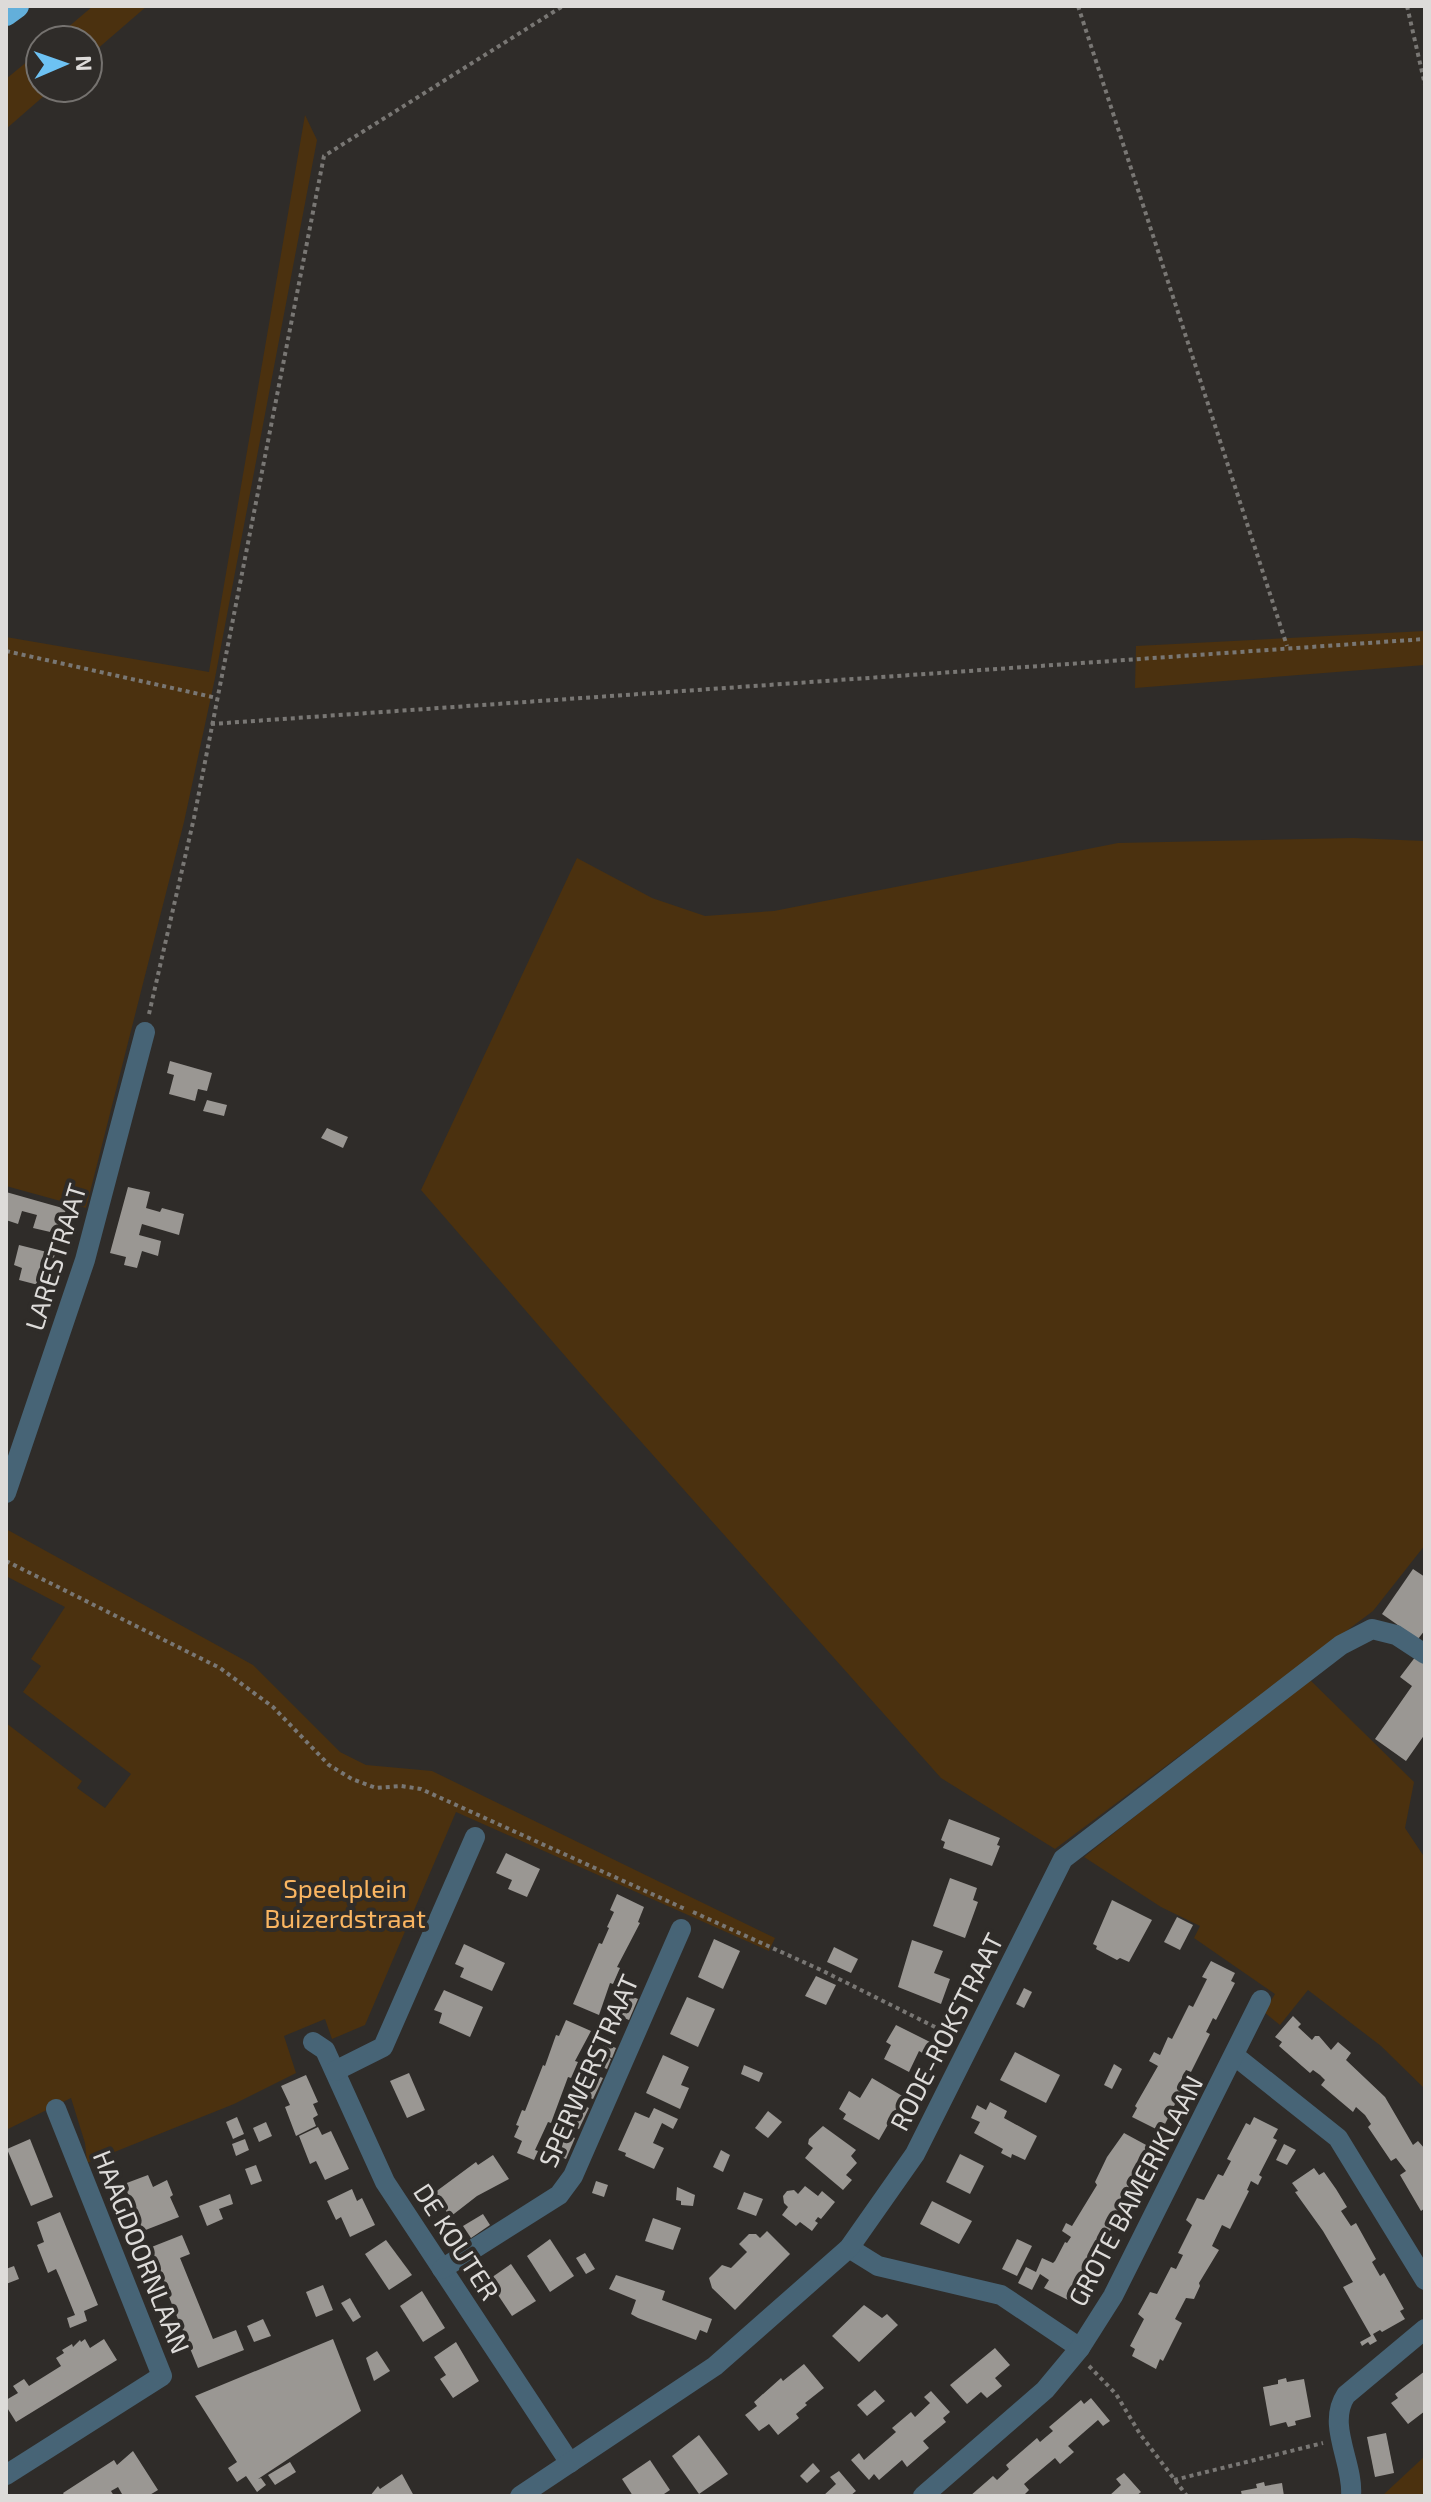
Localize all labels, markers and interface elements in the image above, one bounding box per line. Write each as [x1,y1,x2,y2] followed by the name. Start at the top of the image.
[24,24,104,104] north arrow
[72,55,98,72] text: N
[18,1179,92,1334] street label: LARESTRAAT
[264,1872,426,1933] park label: Speelplein Buizerdstraat
[883,1927,1009,2135] street label: RODE-ROKSTRAAT
[531,1969,644,2171] street label: SPERWERSTRAAT
[1061,2070,1209,2311] street label: GROTE BAMERIKLAAN
[87,2145,197,2358] street label: HAAGDOORNLAAN
[408,2177,506,2305] street label: DE KOUTER

